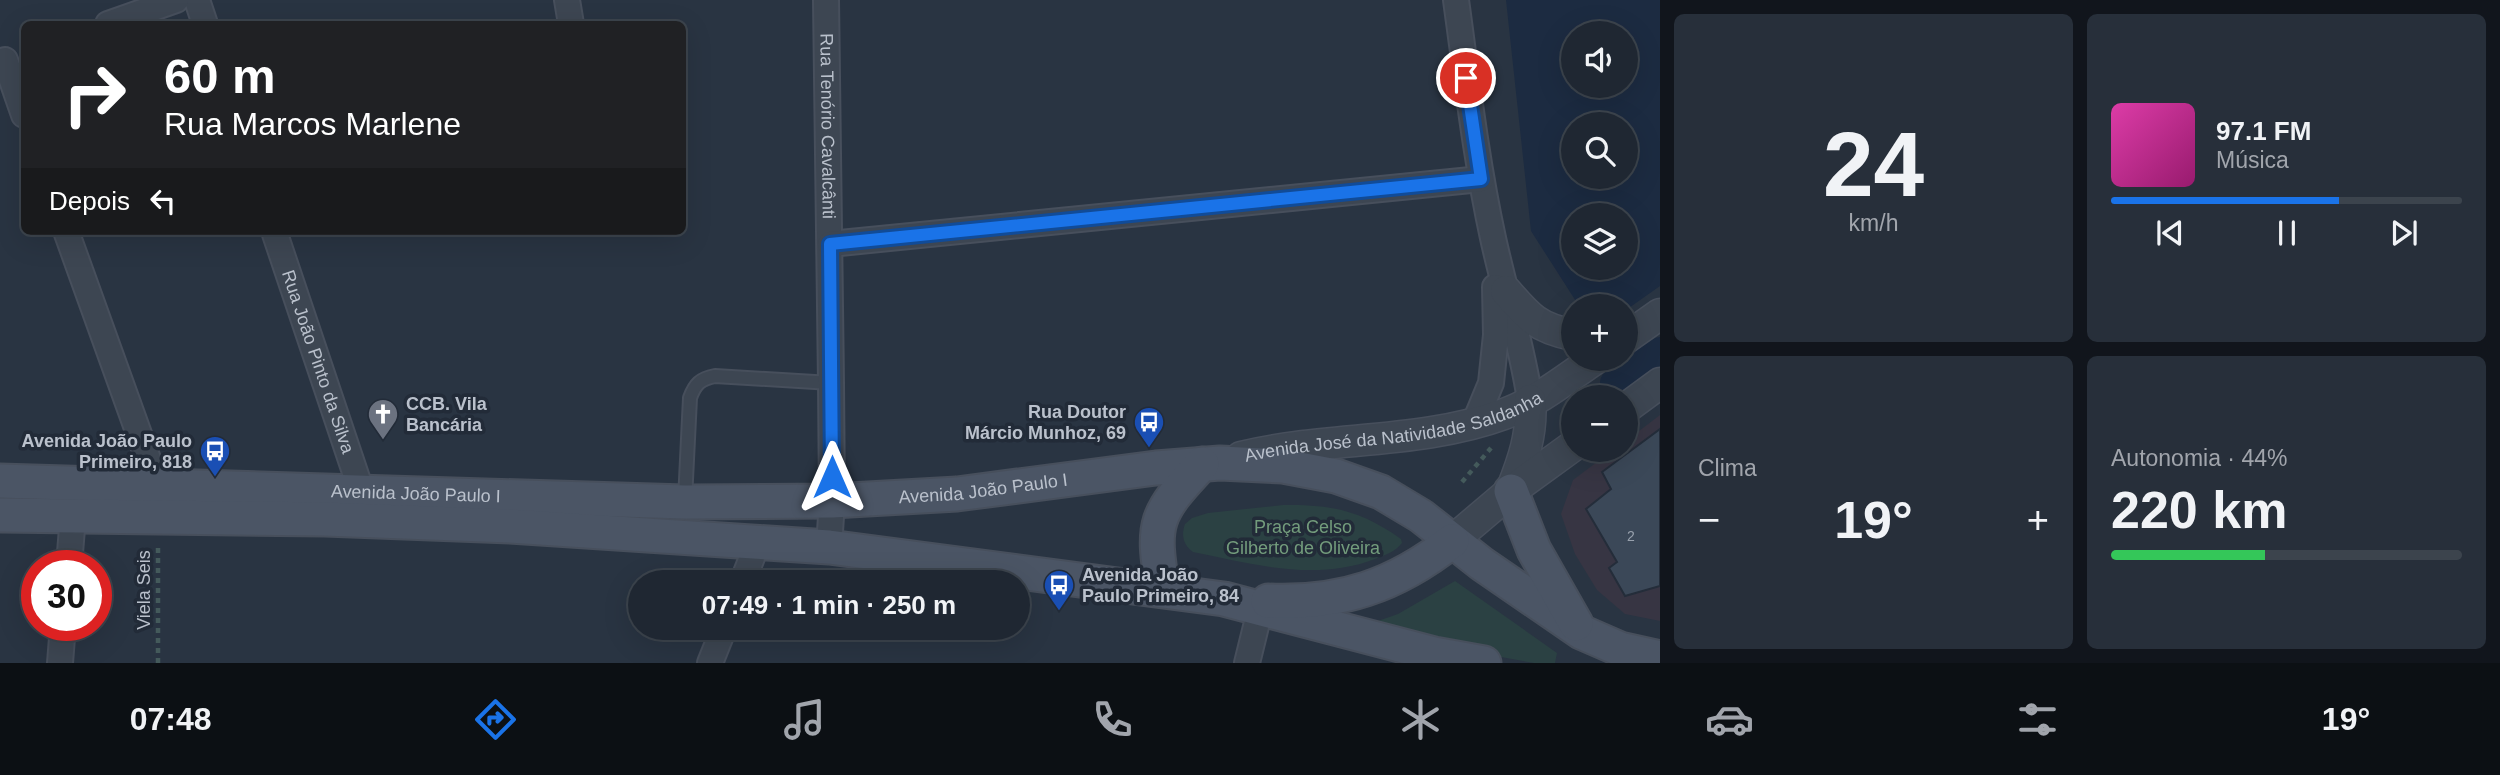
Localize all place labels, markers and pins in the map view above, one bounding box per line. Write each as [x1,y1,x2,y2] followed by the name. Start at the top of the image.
[1436,48,1496,108] pin
[406,394,488,435] place label: CCB. Vila Bancária
[366,397,400,441] church icon: CCB. Vila Bancária
[965,402,1126,443] place label: Rua Doutor Márcio Munhoz, 69
[1132,405,1166,449] bus stop icon: Rua Doutor Márcio Munhoz, 69
[22,431,192,472] place label: Avenida João Paulo Primeiro, 818
[198,434,232,478] bus stop icon: Avenida João Paulo Primeiro, 818
[1082,565,1239,606] place label: Avenida João Paulo Primeiro, 84
[1042,568,1076,612] bus stop icon: Avenida João Paulo Primeiro, 84

